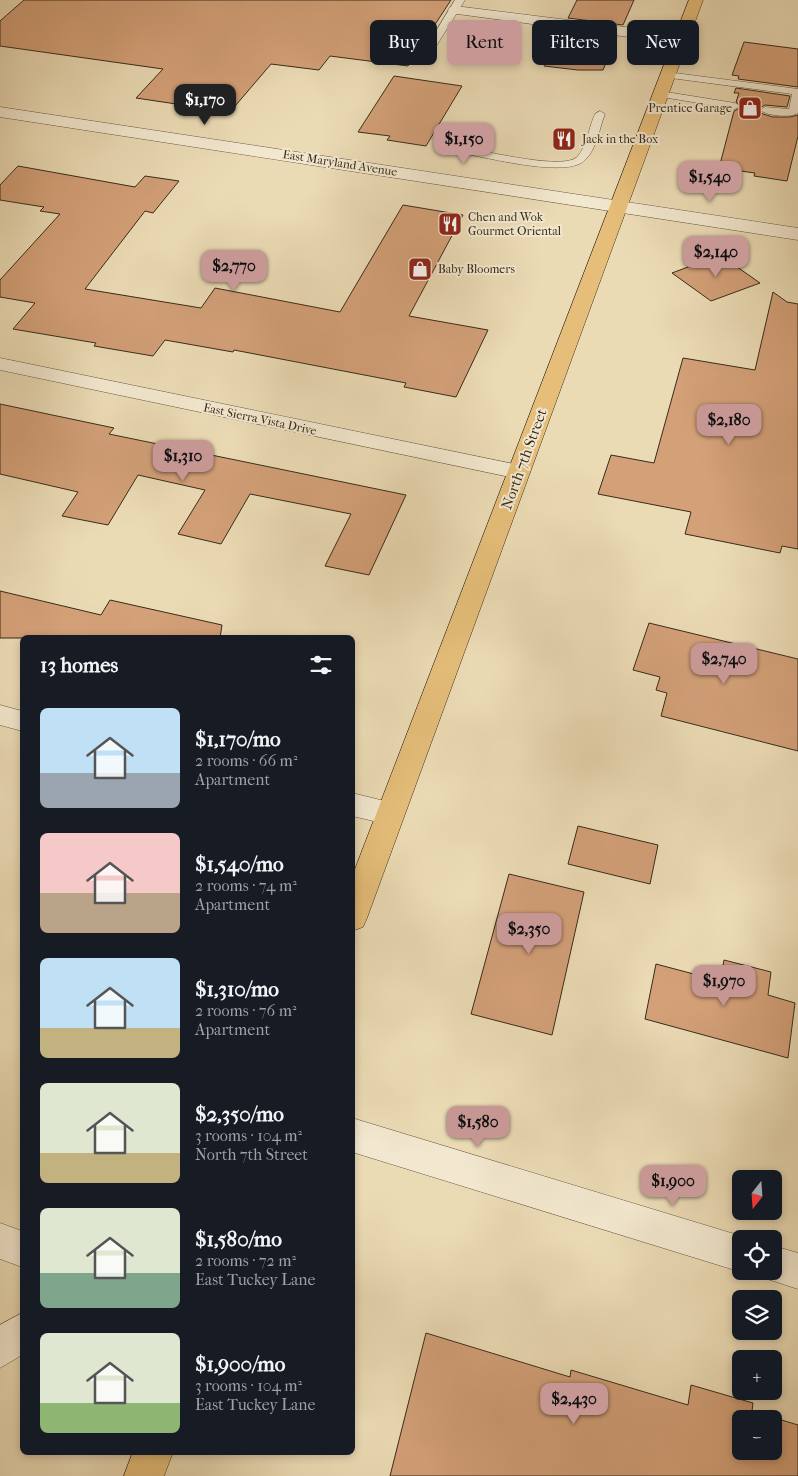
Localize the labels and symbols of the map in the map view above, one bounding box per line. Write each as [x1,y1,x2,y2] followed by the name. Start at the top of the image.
[164,84,246,126] pin: $1,170
[737,95,763,121] shop icon: Prentice Garage
[648,101,732,115] place label: Prentice Garage
[423,122,505,165] pin: $1,150
[551,126,577,152] restaurant icon: Jack in the Box
[581,132,659,146] place label: Jack in the Box
[282,147,398,179] street label: East Maryland Avenue
[669,160,751,203] pin: $1,540
[468,210,562,238] place label: Chen and Wok Gourmet Oriental
[437,211,463,237] restaurant icon: Chen and Wok Gourmet Oriental
[675,236,757,278] pin: $2,140
[193,250,275,292] pin: $2,770
[407,256,433,282] shop icon: Baby Bloomers
[438,262,515,276] place label: Baby Bloomers
[202,400,318,438] street label: East Sierra Vista Drive
[688,404,770,446] pin: $2,180
[497,406,551,512] street label: North 7th Street
[142,440,224,482] pin: $1,310
[683,642,765,685] pin: $2,740
[488,912,570,955] pin: $2,350
[683,964,765,1007] pin: $1,970
[437,1106,519,1148] pin: $1,580
[632,1164,714,1207] pin: $1,900
[732,1170,782,1220] north arrow
[533,1382,615,1425] pin: $2,430

